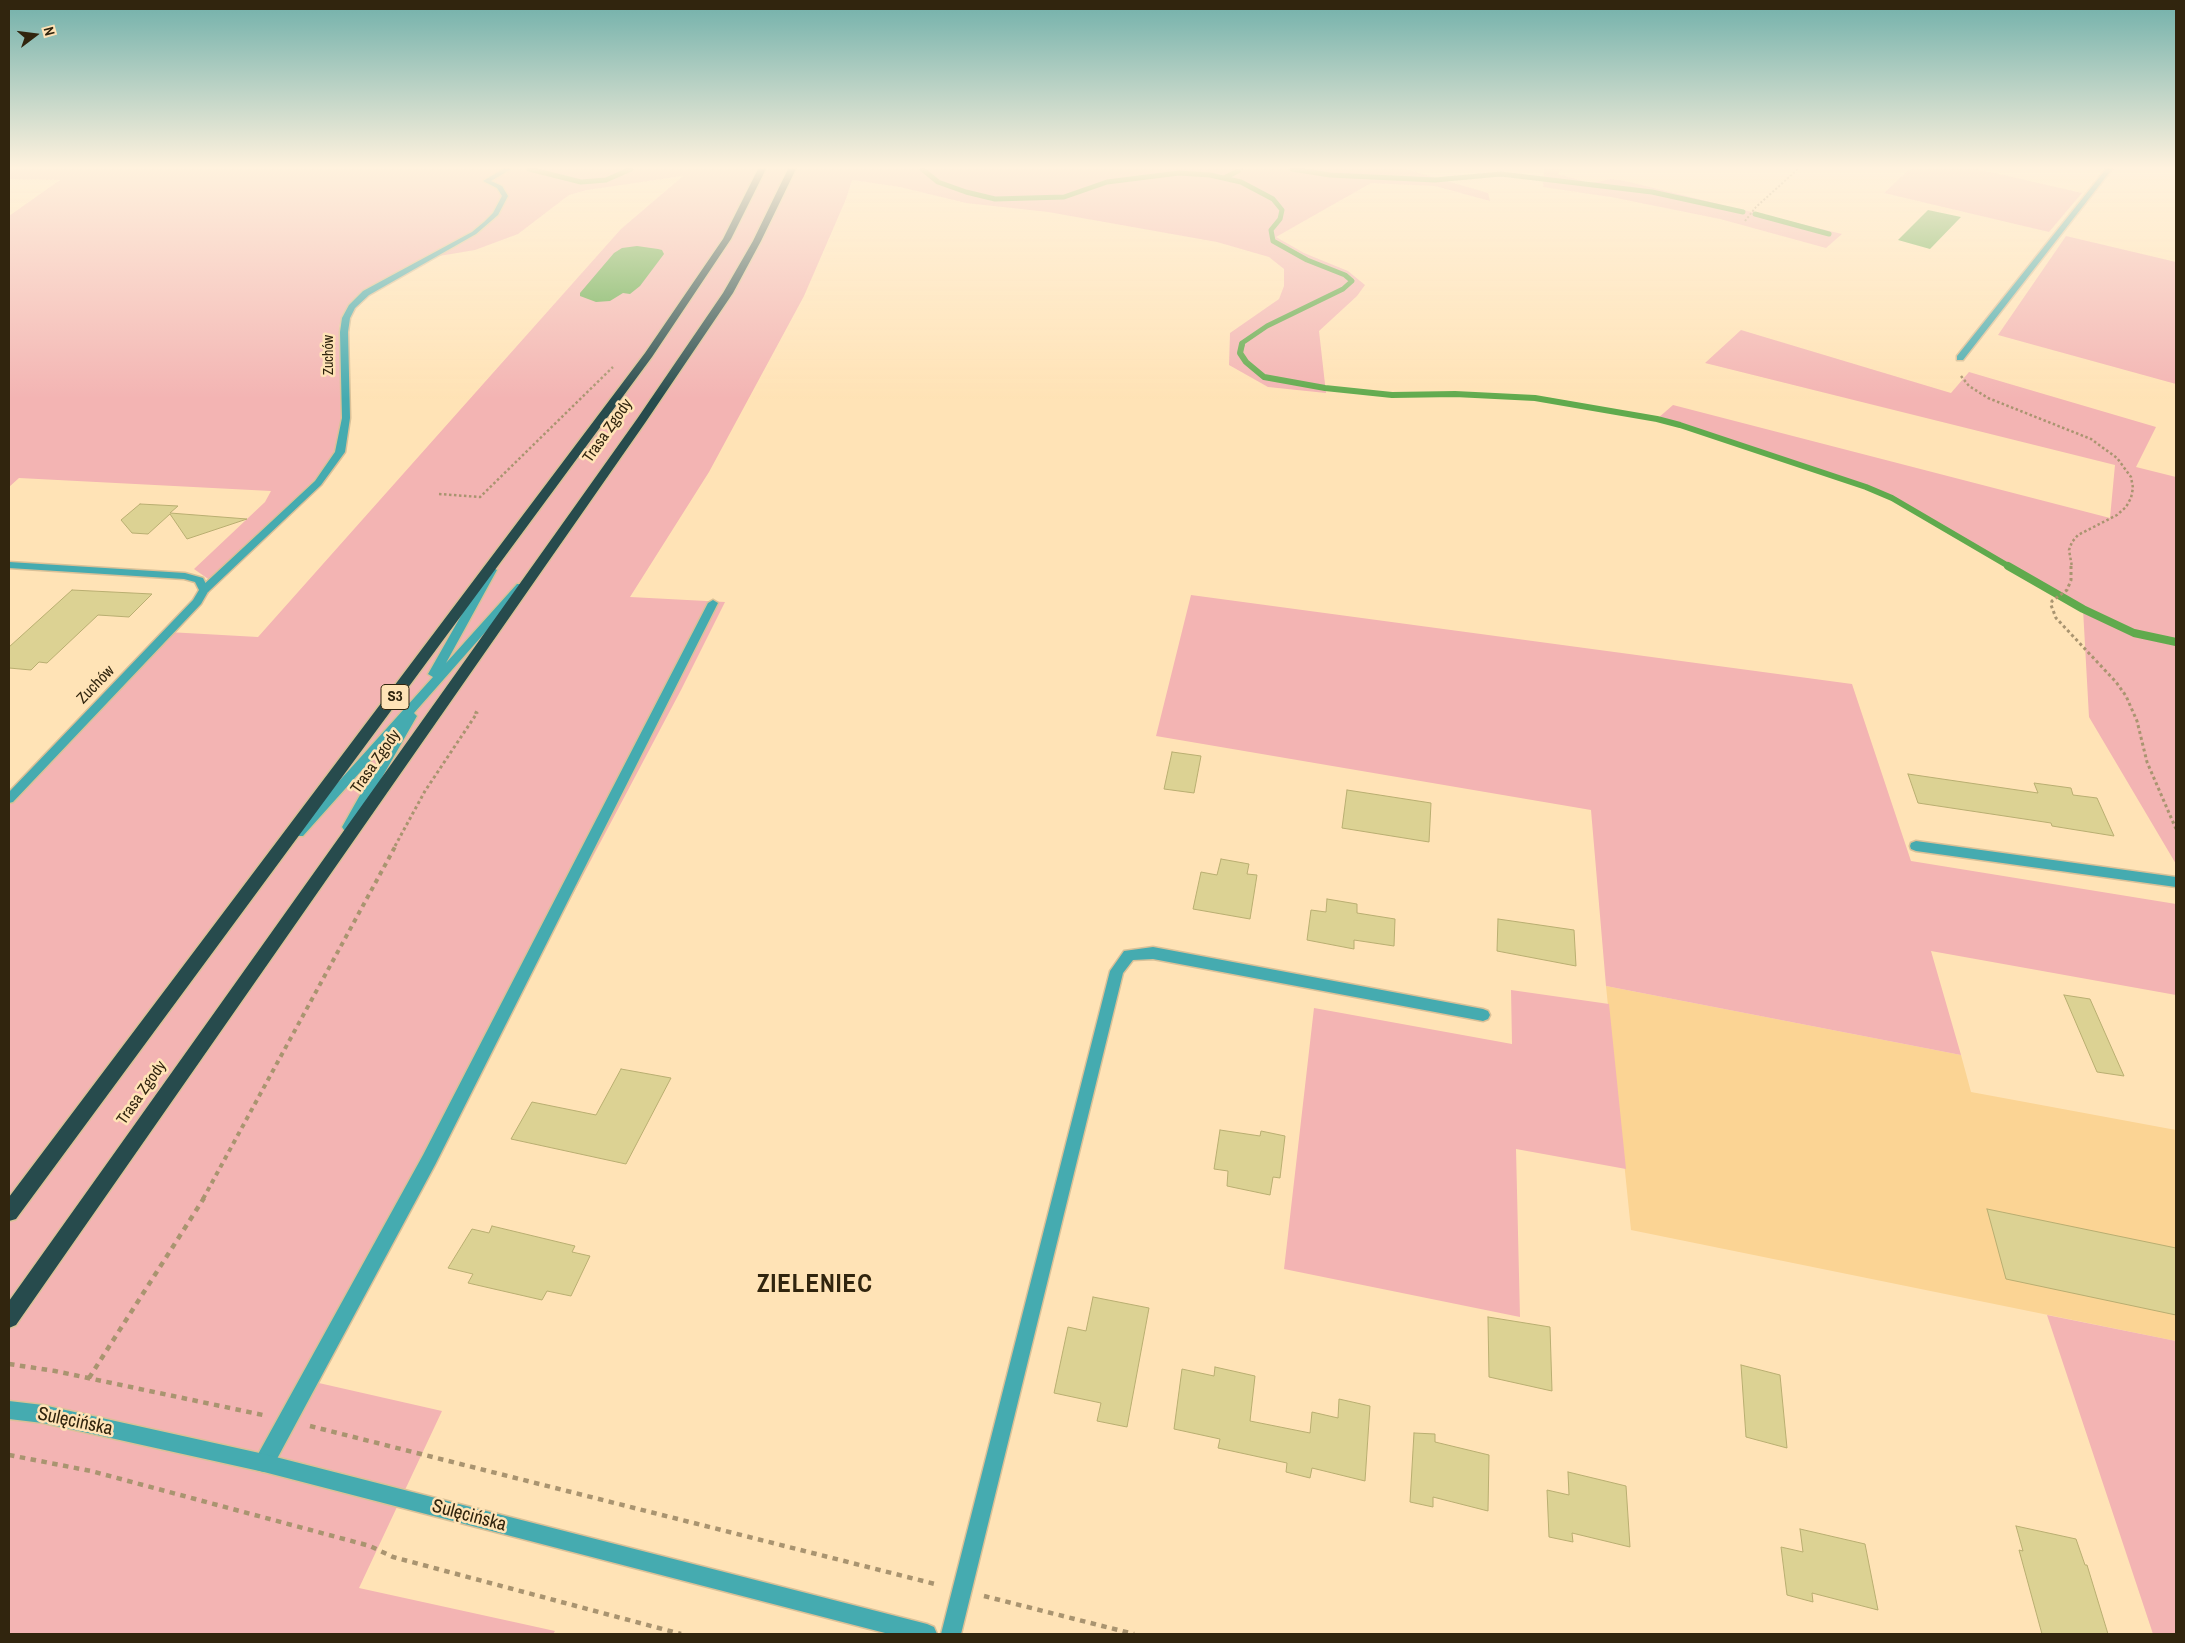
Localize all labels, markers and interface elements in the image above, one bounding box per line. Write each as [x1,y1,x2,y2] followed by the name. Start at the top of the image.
[10,10,60,60] north arrow
[40,25,59,37] text: N
[321,335,337,375] street label: Zuchów
[579,396,637,466] street label: Trasa Zgody
[73,662,119,708] street label: Zuchów
[381,684,409,710] road number: S3
[347,727,405,797] street label: Trasa Zgody
[113,1058,171,1128] street label: Trasa Zgody
[756,1270,874,1300] district label: ZIELENIEC
[35,1403,115,1441] street label: Sulęcińska
[429,1495,509,1537] street label: Sulęcińska

